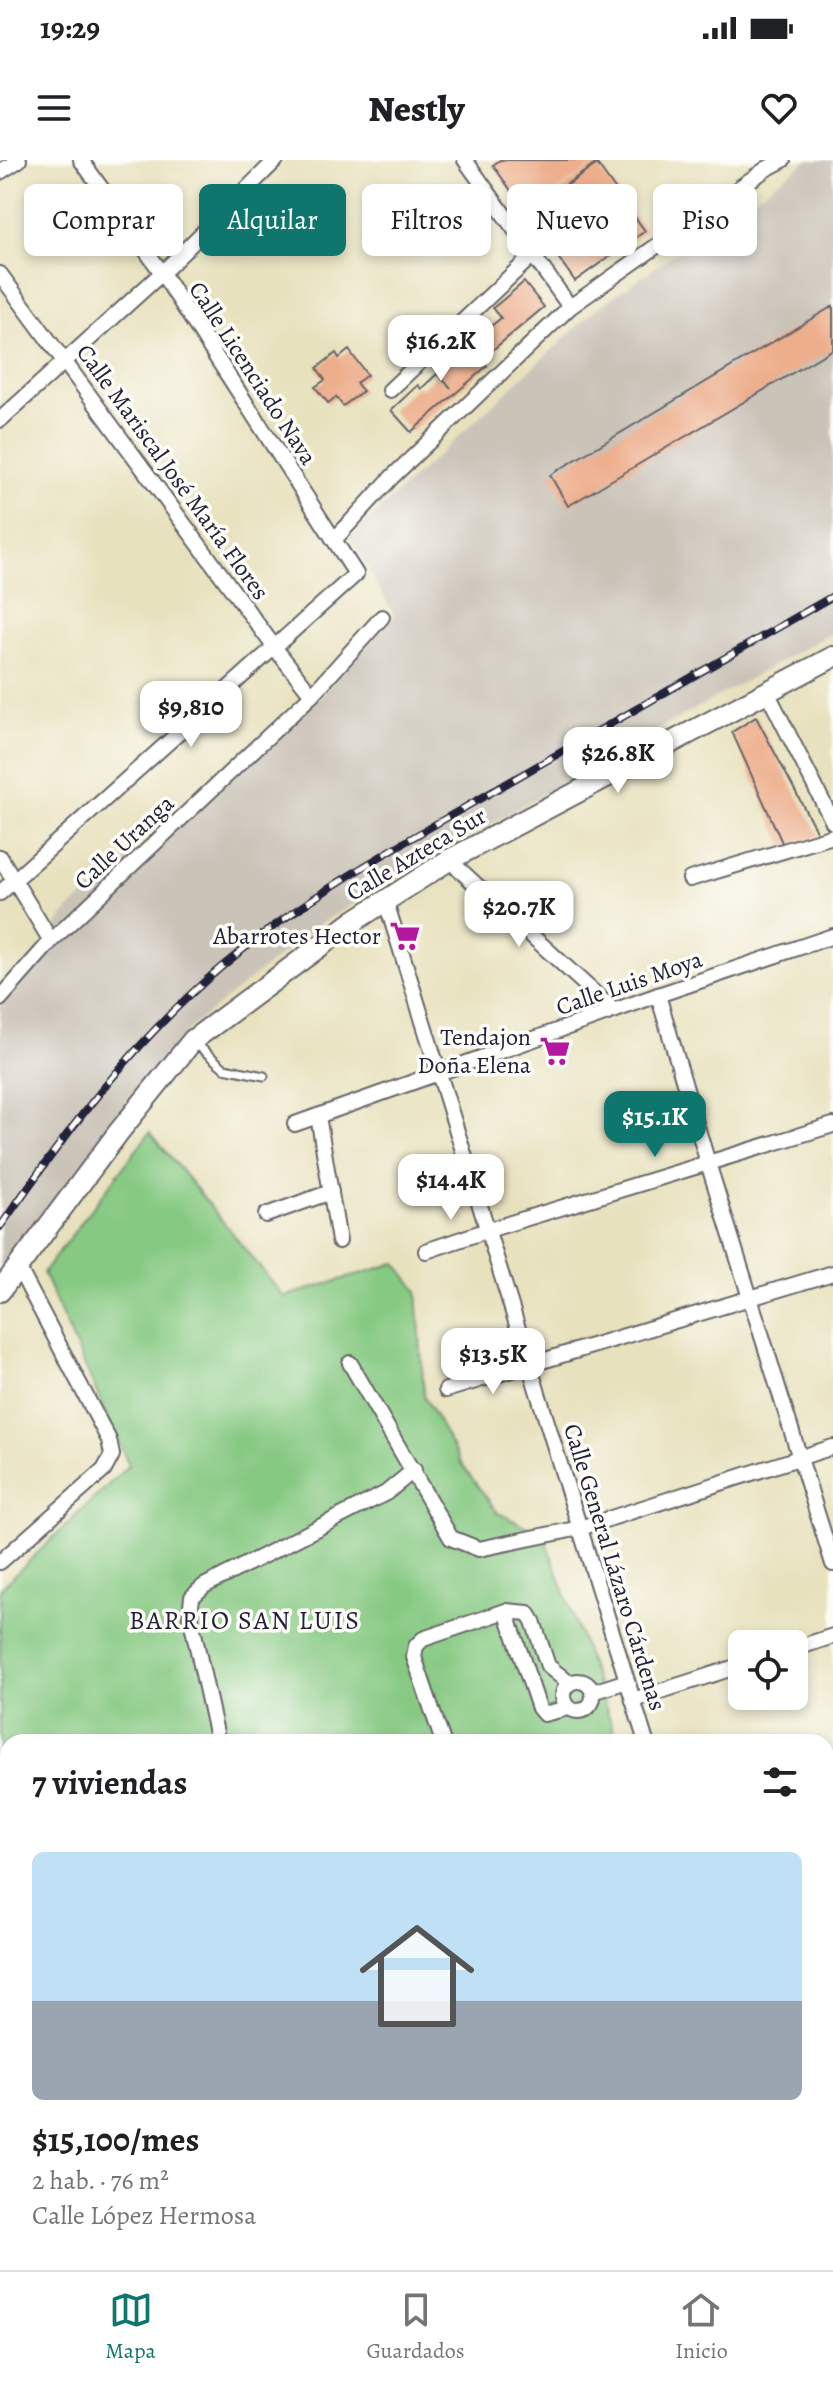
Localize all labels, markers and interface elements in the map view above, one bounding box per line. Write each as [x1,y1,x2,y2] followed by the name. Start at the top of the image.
[40,8,100,48] text: 19:29
[368,84,465,133] text: Nestly
[32,86,76,130] icon: menu
[757,86,801,130] icon: heart
[24,184,183,256] chip: Comprar
[199,184,346,256] chip: Alquilar
[362,184,491,256] chip: Filtros
[507,184,637,256] chip: Nuevo
[653,184,757,256] chip: Piso
[182,275,325,472] street label: Calle Licenciado Nava
[376,315,506,383] pin: $16.2K
[406,323,476,358] text: $16.2K
[69,338,277,606] street label: Calle Mariscal José María Flores
[126,681,256,749] pin: $9,810
[158,689,224,724] text: $9,810
[553,727,683,795] pin: $26.8K
[581,735,655,770] text: $26.8K
[67,787,181,896] street label: Calle Uranga
[340,800,492,908] street label: Calle Azteca Sur
[454,881,584,949] pin: $20.7K
[482,889,556,924] text: $20.7K
[388,919,422,953] supermarket icon: Abarrotes Hector
[212,920,381,952] place label: Abarrotes Hector
[552,943,707,1023] street label: Calle Luis Moya
[418,1021,532,1081] place label: Tendajon Doña Elena
[538,1034,572,1068] supermarket icon: Tendajon Doña Elena
[590,1091,720,1159] pin: $15.1K
[622,1099,688,1134] text: $15.1K
[386,1154,516,1222] pin: $14.4K
[416,1162,486,1197] text: $14.4K
[428,1328,558,1396] pin: $13.5K
[459,1336,527,1371] text: $13.5K
[556,1420,674,1714] street label: Calle General Lázaro Cárdenas
[129,1603,361,1638] district label: BARRIO SAN LUIS
[728,1630,808,1710] map controls
[728,1630,808,1710] button: locate
[32,1759,187,1806] text: 7 viviendas
[758,1760,802,1804] icon: filters
[345,1904,489,2048] icon: home
[32,2116,199,2163] text: $15,100/mes
[32,2163,169,2198] text: 2 hab. · 76 m²
[32,2198,256,2233] text: Calle López Hermosa
[105,2288,156,2366] tab: Mapa
[366,2288,465,2366] tab: Guardados
[675,2288,728,2366] tab: Inicio

